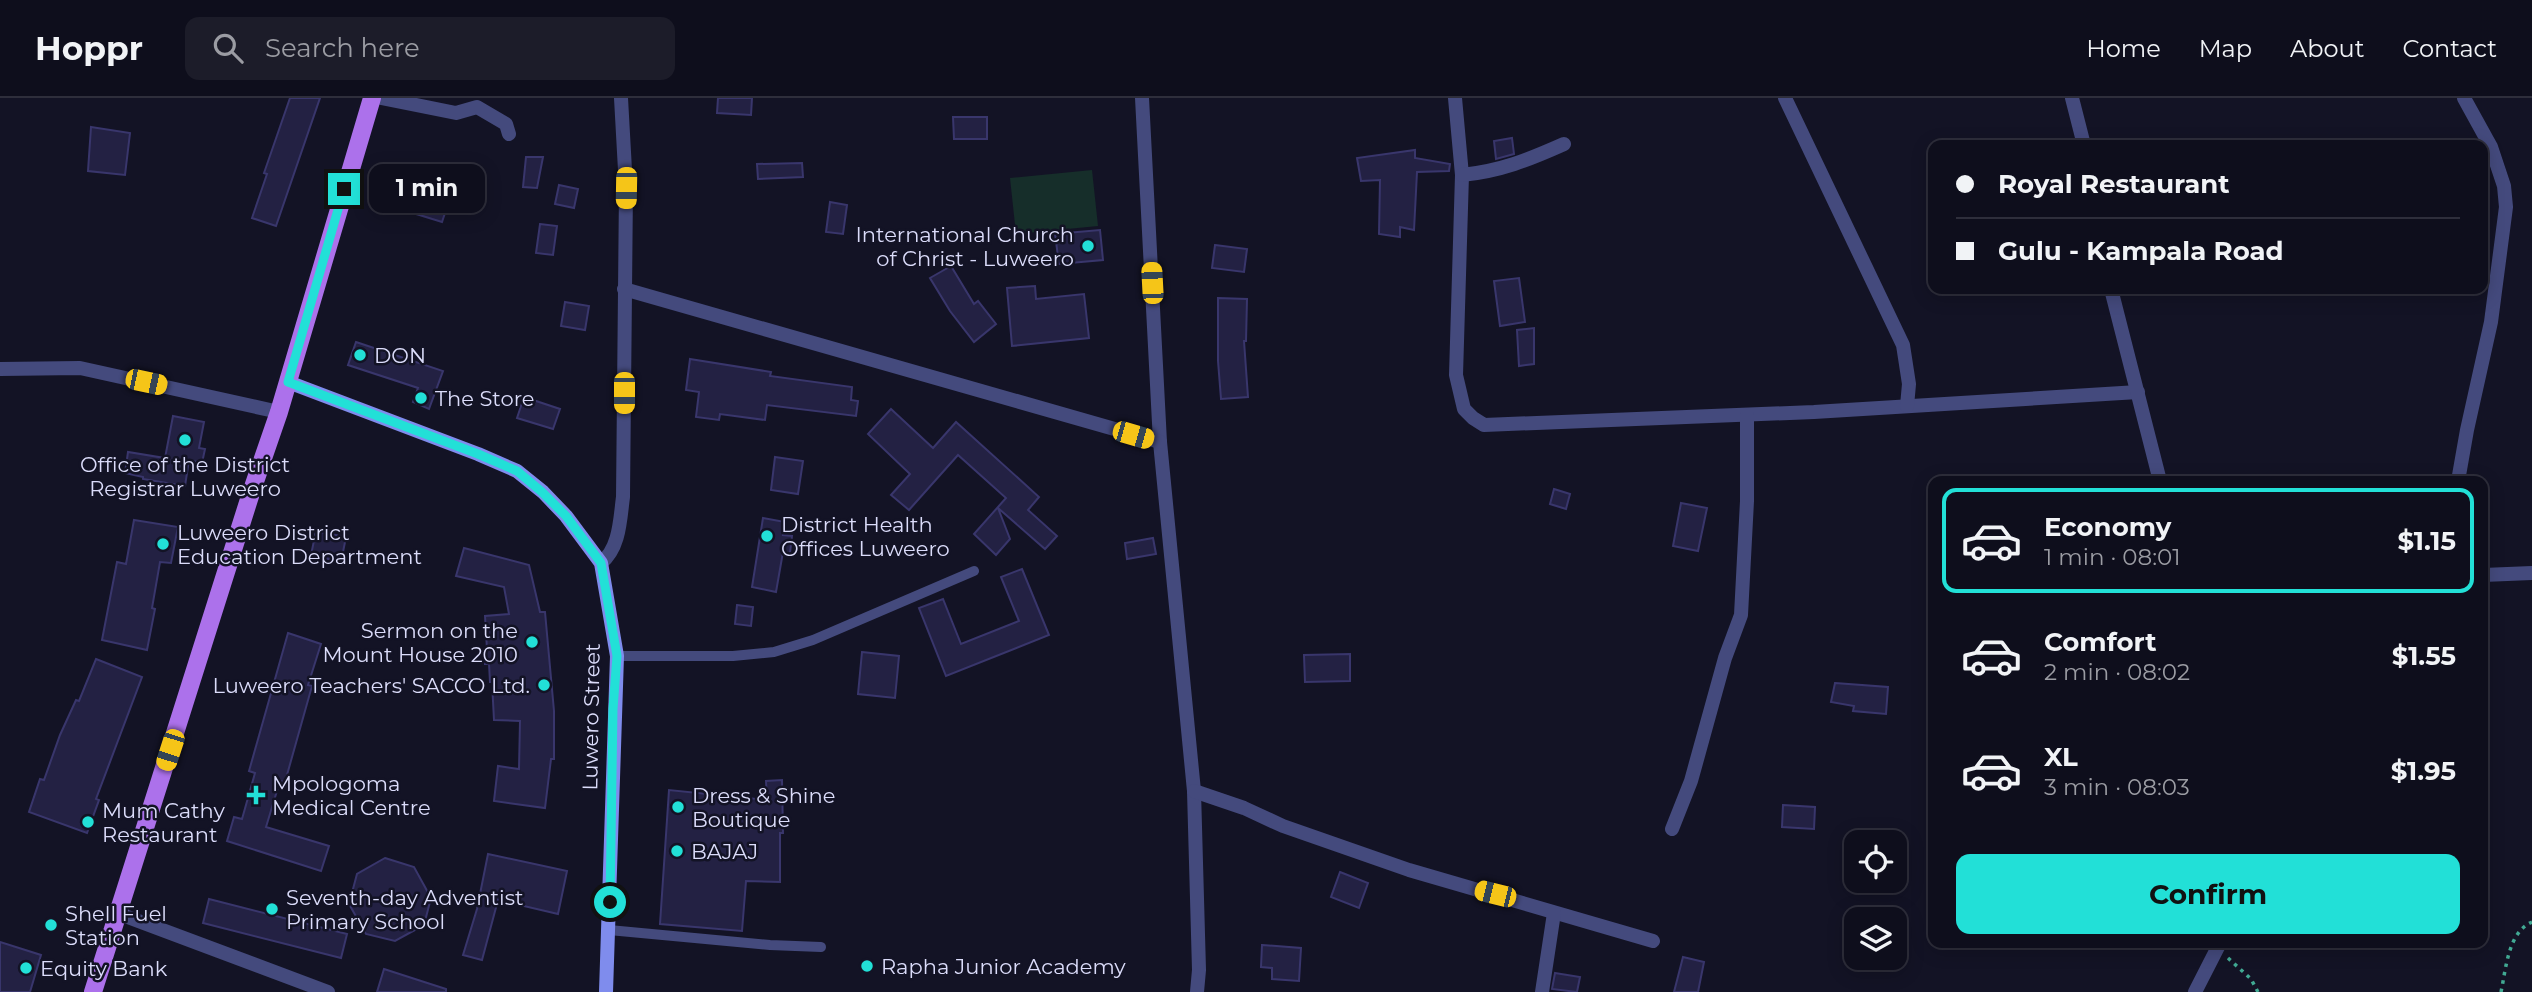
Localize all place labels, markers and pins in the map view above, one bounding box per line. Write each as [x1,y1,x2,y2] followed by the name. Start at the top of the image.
[856,222,1074,271] place label: International Church of Christ - Luweero
[1080,238,1096,254] marker: International Church of Christ - Luweero
[374,343,426,368] place label: DON
[352,347,368,363] marker: DON
[435,386,535,411] place label: The Store
[413,390,429,406] marker: The Store
[177,432,193,448] marker: Office of the District Registrar Luweero
[80,452,290,501] place label: Office of the District Registrar Luweero
[781,512,950,561] place label: District Health Offices Luweero
[177,520,422,569] place label: Luweero District Education Department
[759,528,775,544] marker: District Health Offices Luweero
[155,536,171,552] marker: Luweero District Education Department
[322,618,518,667] place label: Sermon on the Mount House 2010
[524,634,540,650] marker: Sermon on the Mount House 2010
[213,673,530,698] place label: Luweero Teachers' SACCO Ltd.
[536,677,552,693] marker: Luweero Teachers' SACCO Ltd.
[272,771,431,820] place label: Mpologoma Medical Centre
[692,783,835,832] place label: Dress & Shine Boutique
[246,785,266,805] marker: Mpologoma Medical Centre
[102,798,225,847] place label: Mum Cathy Restaurant
[670,799,686,815] marker: Dress & Shine Boutique
[80,814,96,830] marker: Mum Cathy Restaurant
[691,839,758,864] place label: BAJAJ
[669,843,685,859] marker: BAJAJ
[286,885,523,934] place label: Seventh-day Adventist Primary School
[65,901,167,950] place label: Shell Fuel Station
[264,901,280,917] marker: Seventh-day Adventist Primary School
[43,917,59,933] marker: Shell Fuel Station
[881,954,1126,979] place label: Rapha Junior Academy
[40,956,168,981] place label: Equity Bank
[859,958,875,974] marker: Rapha Junior Academy
[18,960,34,976] marker: Equity Bank

